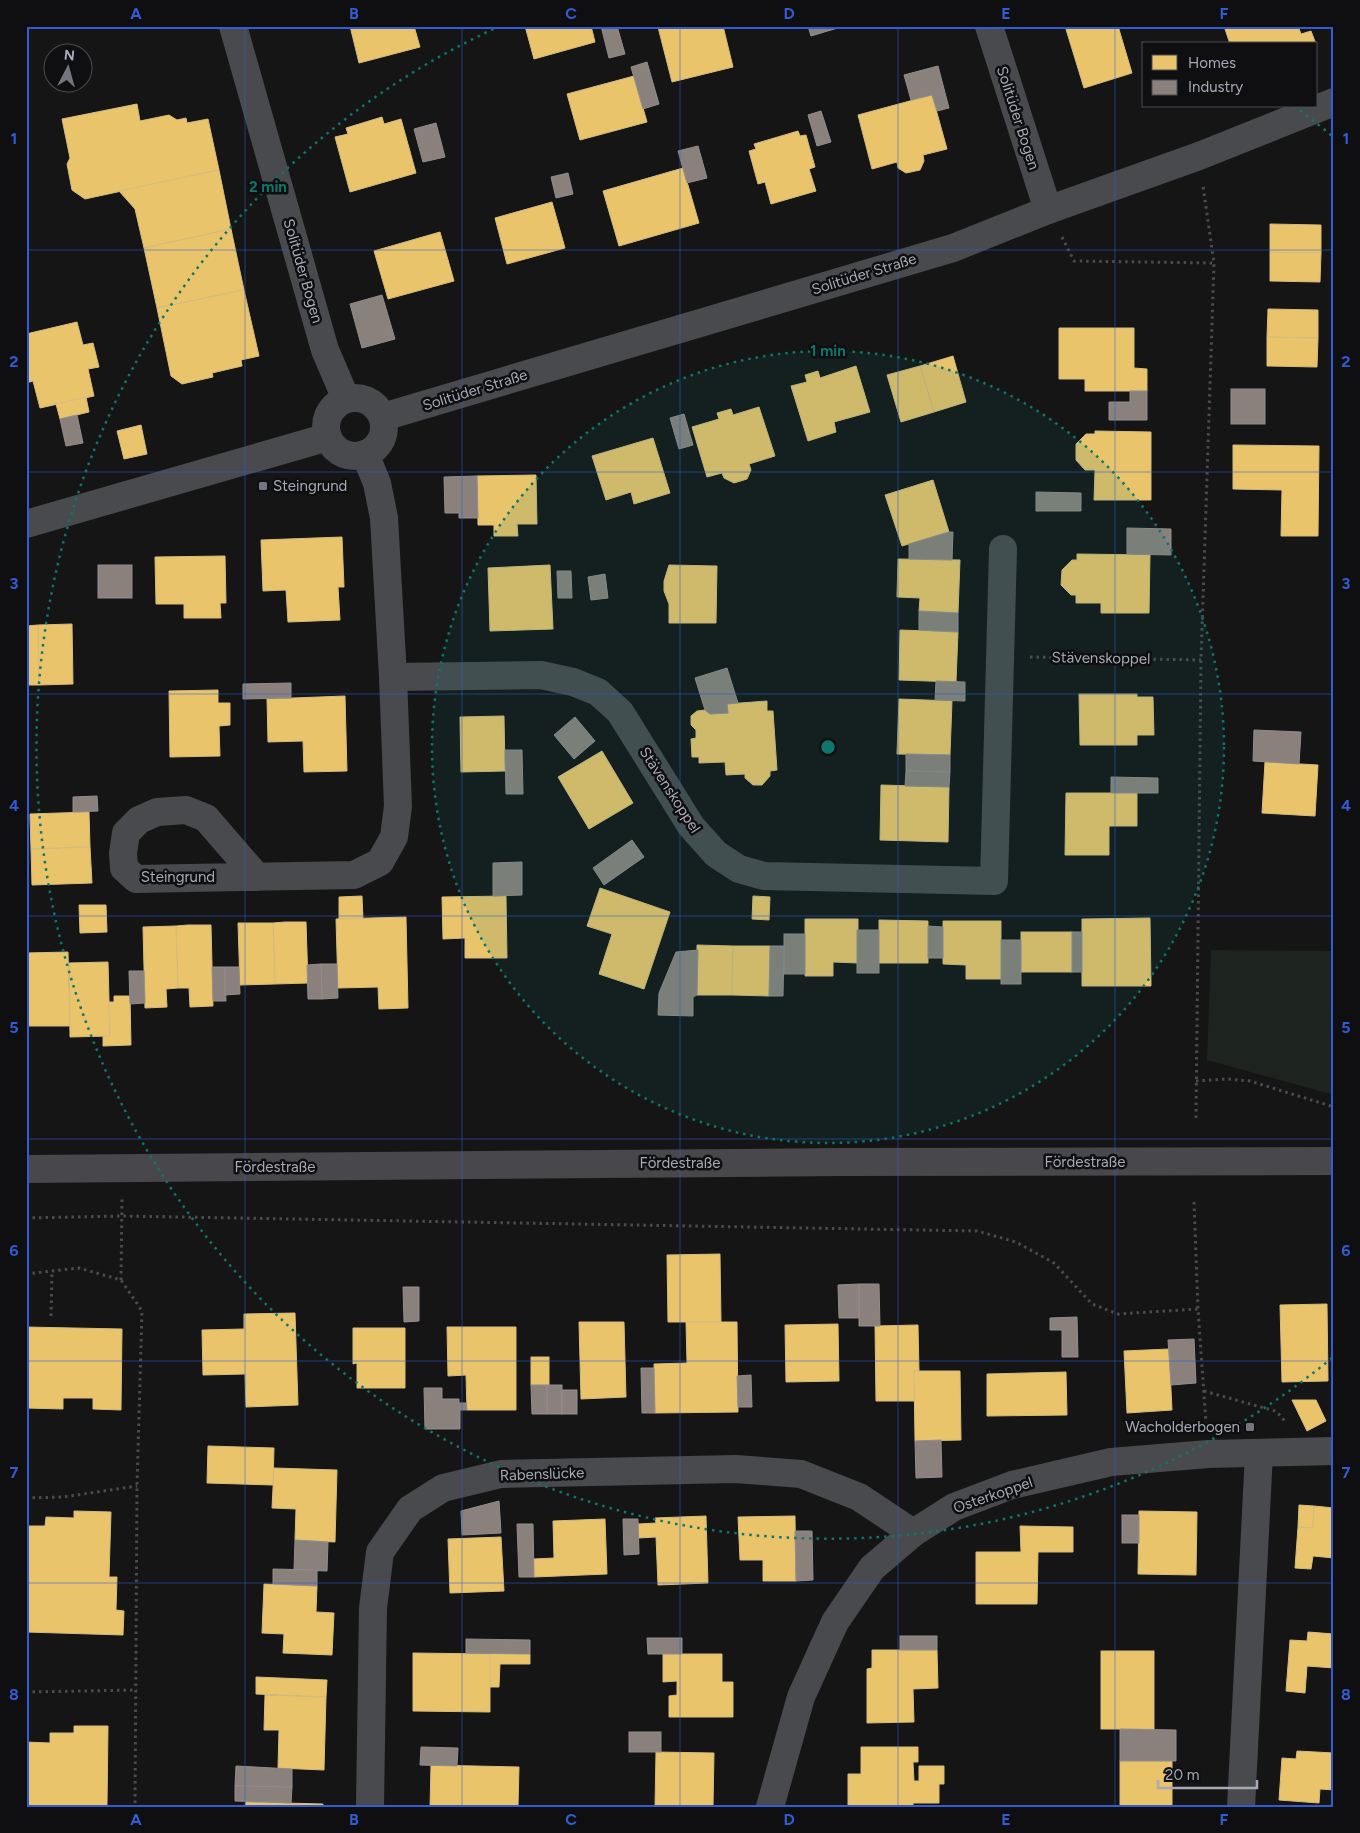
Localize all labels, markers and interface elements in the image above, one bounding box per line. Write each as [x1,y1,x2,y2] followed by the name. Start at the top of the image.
[130,4,142,23] text: A
[349,4,359,23] text: B
[565,4,577,23] text: C
[783,4,795,23] text: D
[1001,4,1011,23] text: E
[1220,4,1229,23] text: F
[42,42,92,92] north arrow
[1142,42,1318,108] legend
[63,47,76,65] text: N
[1188,54,1236,72] text: Homes
[993,64,1043,172] street label: Solitüder Bogen
[1188,78,1243,96] text: Industry
[11,129,17,148] text: 1
[1343,129,1349,148] text: 1
[249,178,287,196] text: 2 min
[280,217,326,325] street label: Solitüder Bogen
[809,249,919,299] street label: Solitüder Straße
[810,342,846,360] text: 1 min
[9,352,19,371] text: 2
[1341,352,1351,371] text: 2
[420,365,530,415] street label: Solitüder Straße
[273,477,347,495] place label: Steingrund
[257,480,269,492] marker: Steingrund
[10,574,19,593] text: 3
[1342,574,1351,593] text: 3
[1052,648,1150,668] street label: Stävenskoppel
[819,738,837,756] centre of rings
[636,744,704,836] street label: Stävenskoppel
[9,796,19,815] text: 4
[1341,796,1351,815] text: 4
[141,868,215,886] street label: Steingrund
[9,1018,19,1037] text: 5
[1341,1018,1351,1037] text: 5
[1045,1153,1125,1171] street label: Fördestraße
[640,1154,720,1172] street label: Fördestraße
[235,1158,315,1176] street label: Fördestraße
[9,1241,19,1260] text: 6
[1341,1241,1351,1260] text: 6
[1125,1418,1240,1436] place label: Wacholderbogen
[1244,1421,1256,1433] marker: Wacholderbogen
[10,1463,19,1482] text: 7
[1342,1463,1351,1482] text: 7
[499,1464,585,1484] street label: Rabenslücke
[951,1473,1035,1517] street label: Osterkoppel
[9,1685,19,1704] text: 8
[1341,1685,1351,1704] text: 8
[1158,1758,1256,1790] scale bar
[1165,1766,1199,1784] text: 20 m
[130,1810,142,1829] text: A
[349,1810,359,1829] text: B
[565,1810,577,1829] text: C
[783,1810,795,1829] text: D
[1001,1810,1011,1829] text: E
[1220,1810,1229,1829] text: F

